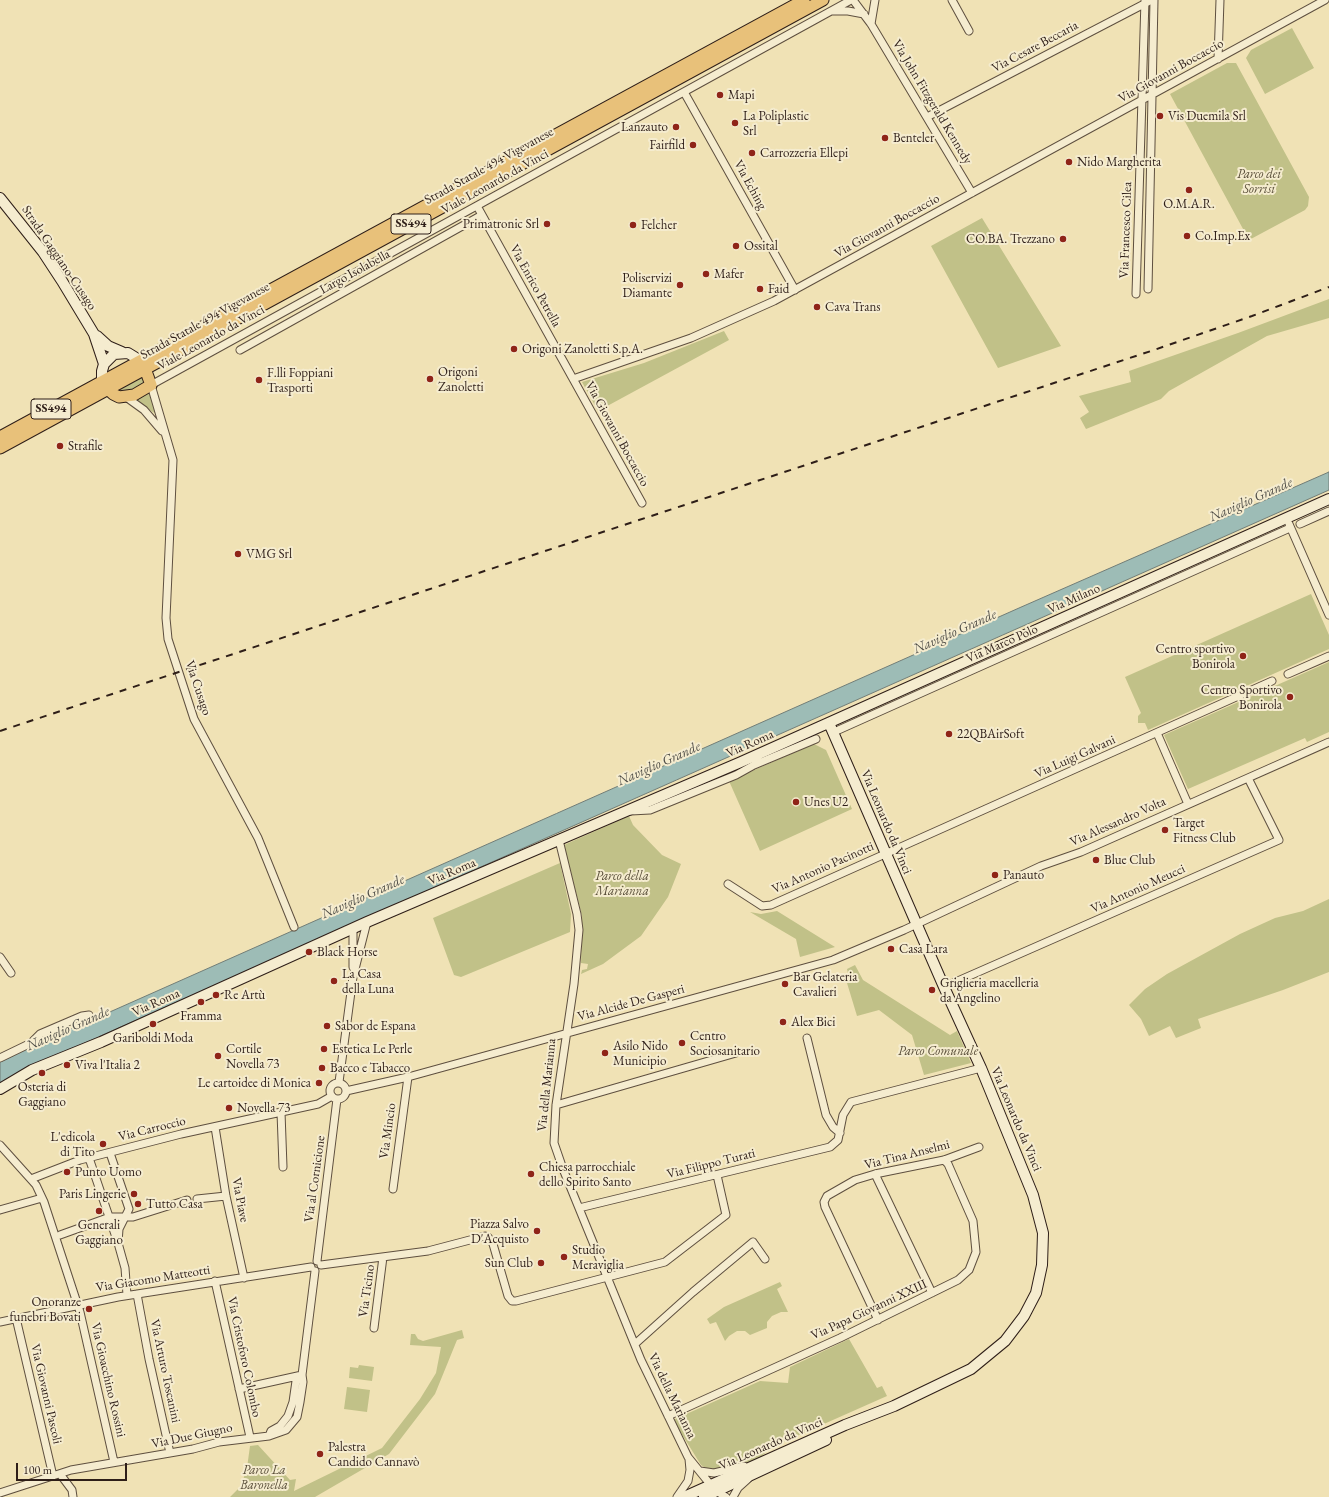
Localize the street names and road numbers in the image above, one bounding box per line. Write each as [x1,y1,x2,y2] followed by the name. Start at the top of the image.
[989,18,1081,76] street label: Via Cesare Beccaria
[1116,36,1226,106] street label: Via Giovanni Boccaccio
[889,37,975,167] street label: Via John Fitzgerald Kennedy
[422,124,556,208] street label: Strada Statale 494 Vigevanese
[439,146,551,218] street label: Viale Leonardo da Vinci
[730,158,770,212] street label: Via Eching
[1117,181,1135,279] street label: Via Francesco Cilea
[832,191,942,261] street label: Via Giovanni Boccaccio
[18,203,100,313] street label: Strada Gaggiano-Cusago
[391,214,431,234] road number: SS494
[506,242,564,330] street label: Via Enrico Petrella
[317,246,393,298] street label: Largo Isolabella
[138,279,272,363] street label: Strada Statale 494 Vigevanese
[155,302,267,374] street label: Viale Leonardo da Vinci
[582,379,652,489] street label: Via Giovanni Boccaccio
[31,399,71,419] road number: SS494
[1045,580,1103,618] street label: Via Milano
[964,621,1040,667] street label: Via Marco Polo
[181,659,215,717] street label: Via Cusago
[724,727,776,761] street label: Via Roma
[1032,732,1118,782] street label: Via Luigi Galvani
[857,768,915,876] street label: Via Leonardo da Vinci
[1068,794,1168,850] street label: Via Alessandro Volta
[770,839,876,897] street label: Via Antonio Pacinotti
[426,855,478,889] street label: Via Roma
[1088,861,1188,917] street label: Via Antonio Meucci
[576,981,686,1025] street label: Via Alcide De Gasperi
[130,986,182,1020] street label: Via Roma
[534,1038,560,1132] street label: Via della Marianna
[987,1065,1045,1173] street label: Via Leonardo da Vinci
[376,1102,400,1160] street label: Via Mincio
[117,1113,187,1145] street label: Via Carroccio
[301,1135,329,1223] street label: Via al Cornicione
[863,1137,951,1173] street label: Via Tina Anselmi
[665,1145,757,1183] street label: Via Filippo Turati
[228,1176,252,1224] street label: Via Piave
[95,1262,211,1296] street label: Via Giacomo Matteotti
[356,1264,378,1318] street label: Via Ticino
[809,1276,929,1344] street label: Via Papa Giovanni XXIII
[224,1295,264,1419] street label: Via Cristoforo Colombo
[146,1318,184,1424] street label: Via Arturo Toscanini
[87,1321,129,1439] street label: Via Gioacchino Rossini
[27,1343,65,1445] street label: Via Giovanni Pascoli
[645,1351,699,1441] street label: Via della Marianna
[717,1414,825,1474] street label: Via Leonardo da Vinci
[150,1420,234,1452] street label: Via Due Giugno

